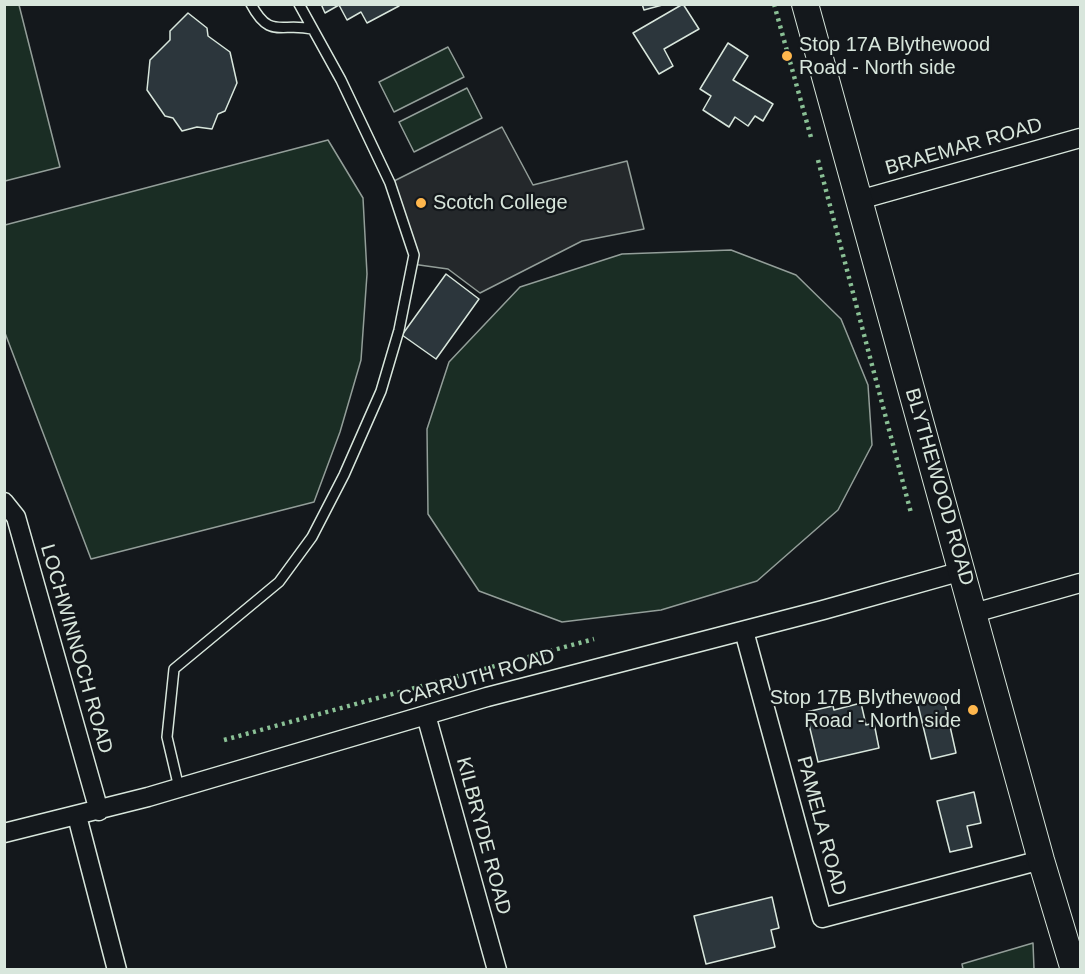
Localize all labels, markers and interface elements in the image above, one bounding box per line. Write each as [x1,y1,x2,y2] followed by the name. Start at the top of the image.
[799,33,990,80] place label: Stop 17A Blythewood Road - North side
[780,49,794,63] marker: Stop 17A Blythewood Road - North side
[883,113,1045,181] street label: BRAEMAR ROAD
[433,191,568,215] place label: Scotch College
[414,196,428,210] marker: Scotch College
[899,386,979,588] street label: BLYTHEWOOD ROAD
[35,542,117,756] street label: LOCHWINNOCH ROAD
[396,644,558,712] street label: CARRUTH ROAD
[770,686,961,733] place label: Stop 17B Blythewood Road - North side
[966,703,980,717] marker: Stop 17B Blythewood Road - North side
[791,754,851,898] street label: PAMELA ROAD
[450,755,516,917] street label: KILBRYDE ROAD

